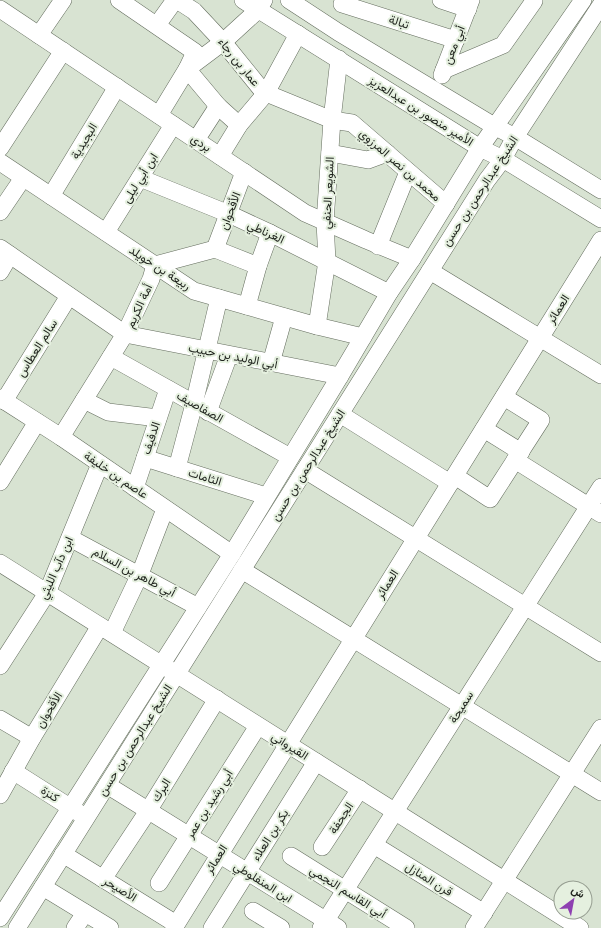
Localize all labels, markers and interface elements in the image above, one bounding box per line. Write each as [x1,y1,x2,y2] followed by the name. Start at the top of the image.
[387,10,412,33] street label: تبالة
[438,23,471,67] street label: أبي معن
[214,34,264,90] street label: عمار بن رجاء
[365,71,477,150] street label: الأمير منصور بن عبدالعزيز
[66,120,101,162] street label: البجيدية
[354,124,445,206] street label: محمد بن نصر المرزوي
[187,130,215,157] street label: بردي
[437,132,523,250] street label: الشيخ عبدالرحمن بن حسن
[118,149,163,207] street label: ابن أبي ليلى
[317,156,340,230] street label: الشويعر الحنفي
[215,189,245,232] street label: الأقحوان
[244,216,288,249] street label: الغرناطي
[126,241,195,294] street label: ربيعة بن خويلد
[121,281,156,331] street label: أمة الكريم
[542,291,573,327] street label: العمائر
[12,315,61,380] street label: سالم العطاس
[187,339,279,374] street label: أبي الوليد بن حبيب
[174,387,227,426] street label: الصفاصيف
[266,406,350,524] street label: الشيخ عبدالرحمن بن حسن
[137,419,164,456] street label: الدفيف
[81,447,152,502] street label: عاصم بن خليفة
[186,463,224,490] street label: الثامات
[34,534,79,603] street label: ابن دآب الليثي
[89,543,179,602] street label: أبي طاهر بن السلام
[371,566,402,602] street label: العمائر
[93,681,177,799] street label: الشيخ عبدالرحمن بن حسن
[444,687,477,726] street label: سميحة
[31,688,66,731] street label: الأقحوان
[267,728,312,765] street label: القيرواني
[180,766,238,843] street label: أبي رشيد بن عمر
[147,775,174,805] street label: البرك
[38,781,63,806] street label: كنزة
[324,799,357,837] street label: الجحفة
[247,806,292,864] street label: بكر بن العلاء
[200,841,231,877] street label: العمائر
[230,857,296,908] street label: ابن المنفلوطي
[402,857,456,900] street label: قرن المنازل
[306,861,390,924] street label: أبي القاسم النجمي
[99,871,140,905] street label: الأصيحر
[553,880,593,920] north arrow
[568,881,588,902] text: ش

